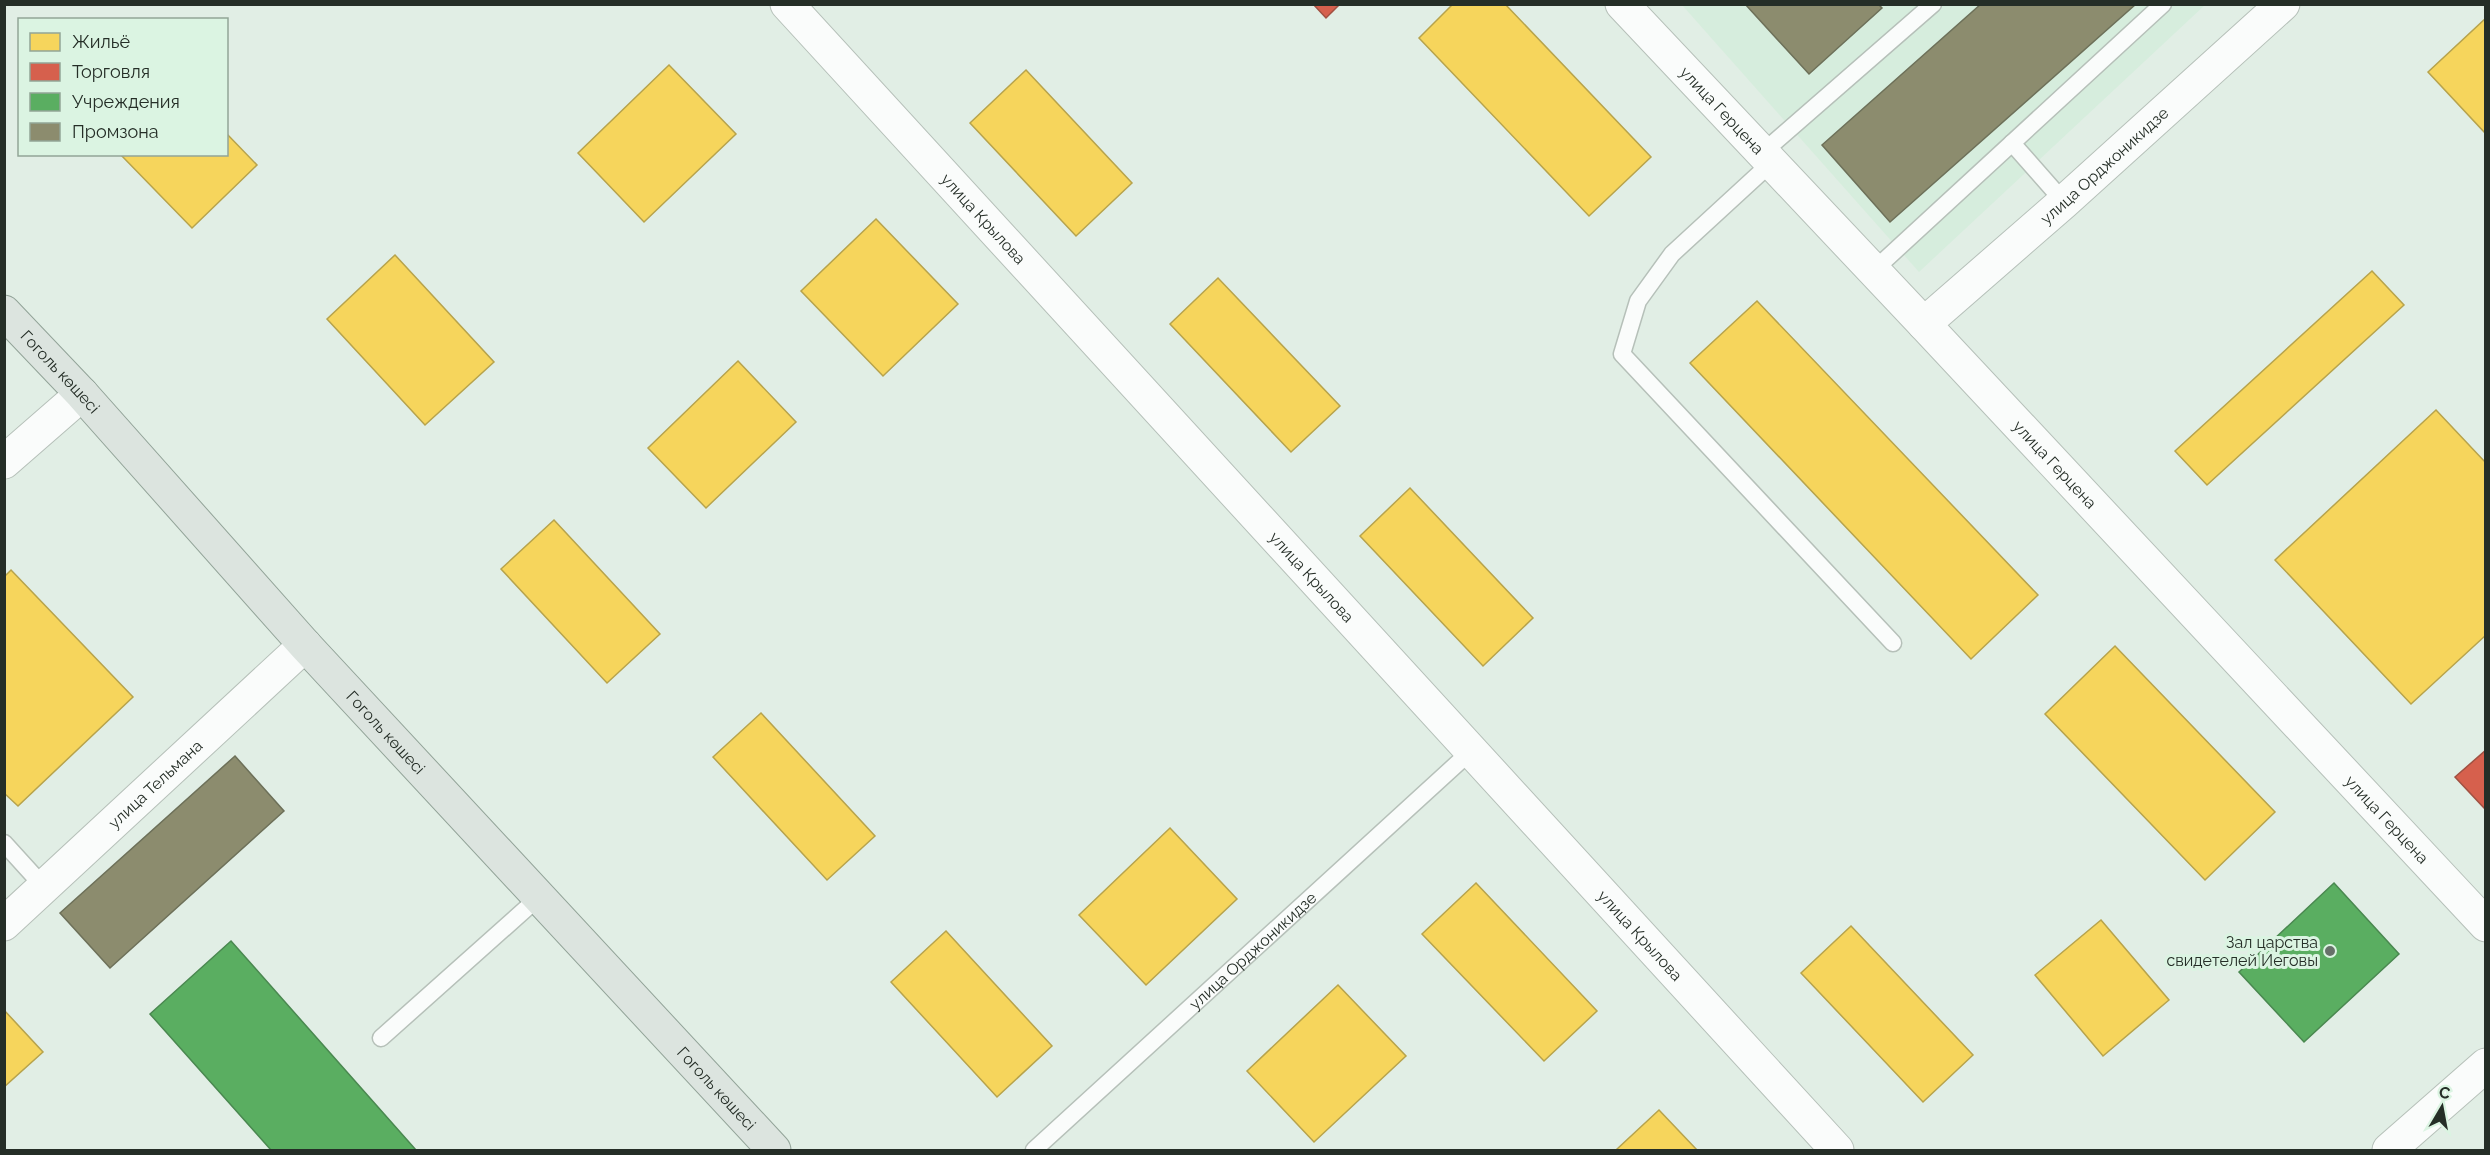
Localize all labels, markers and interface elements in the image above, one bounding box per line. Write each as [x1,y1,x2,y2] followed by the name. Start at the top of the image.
[18,18,228,156] legend
[72,31,130,52] text: Жильё
[72,61,150,82] text: Торговля
[1676,62,1768,158] street label: улица Герцена
[72,91,180,112] text: Учреждения
[2036,103,2172,228] street label: улица Орджоникидзе
[72,121,159,142] text: Промзона
[937,169,1030,268] street label: улица Крылова
[17,326,104,417] street label: Гоголь көшесі
[2009,416,2101,512] street label: улица Герцена
[1266,528,1358,626] street label: улица Крылова
[343,687,429,778] street label: Гоголь көшесі
[104,736,206,832] street label: улица Тельмана
[2341,771,2433,867] street label: улица Герцена
[1594,886,1686,984] street label: улица Крылова
[1185,888,1320,1013] street label: улица Орджоникидзе
[2166,933,2318,970] place label: Зал царства свидетелей Иеговы
[2323,944,2337,958] marker: Зал царства свидетелей Иеговы
[673,1043,760,1134] street label: Гоголь көшесі
[2412,1077,2472,1137] north arrow
[2437,1082,2452,1103] text: С

